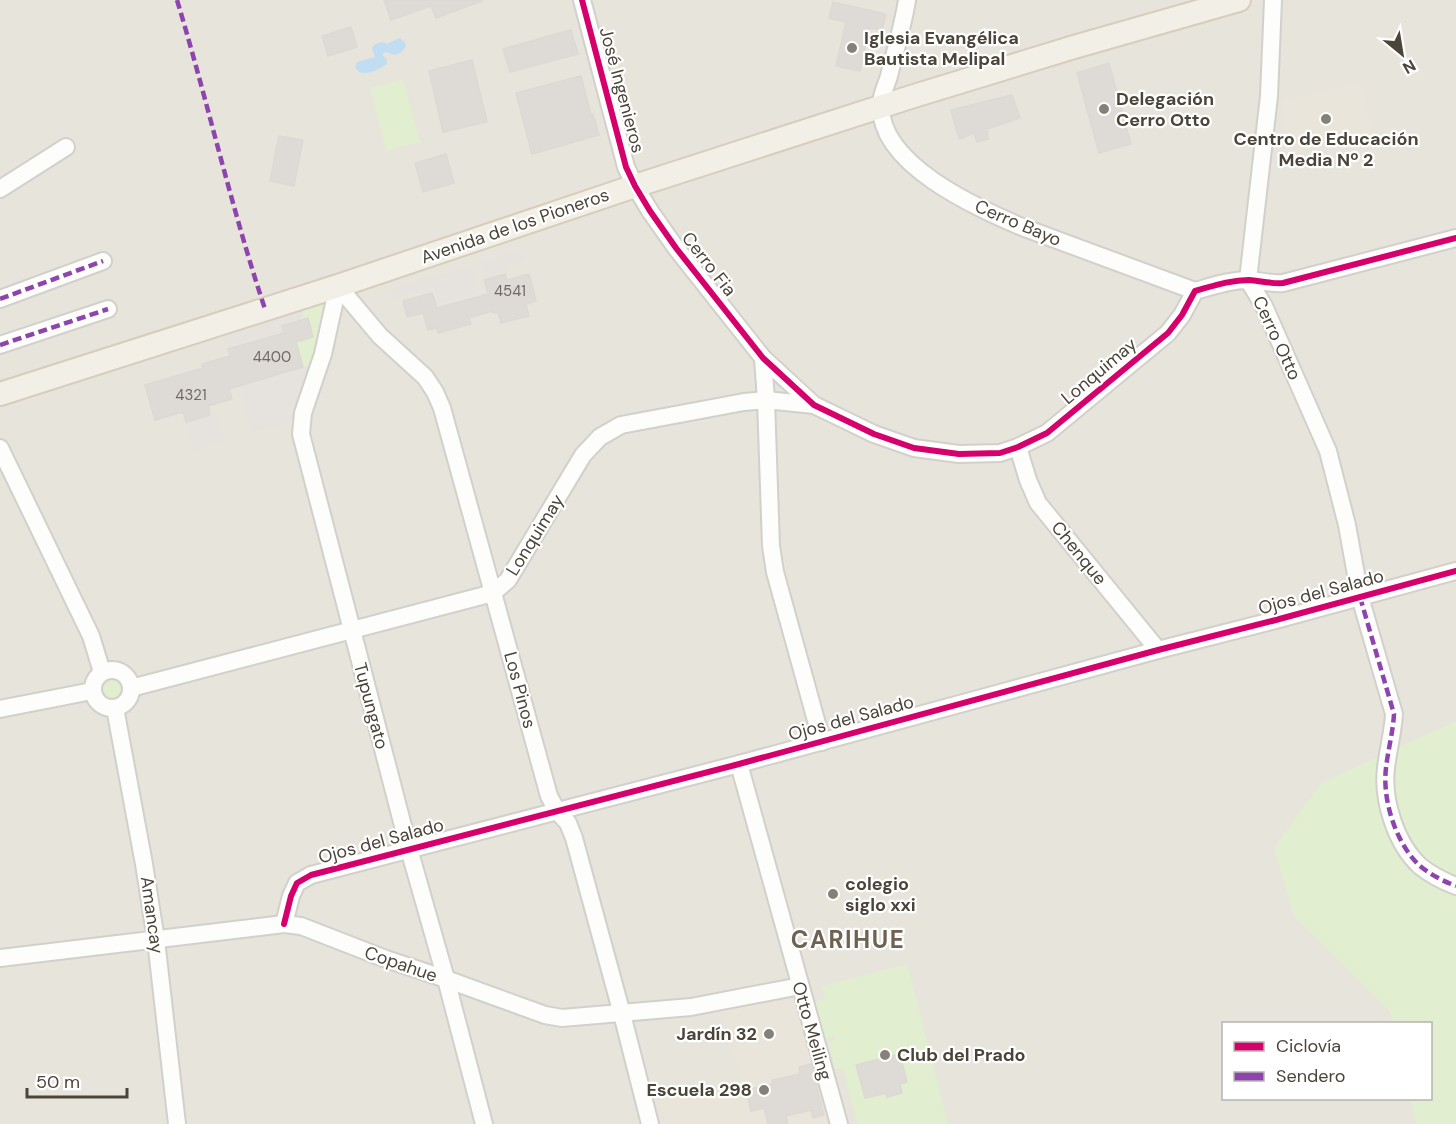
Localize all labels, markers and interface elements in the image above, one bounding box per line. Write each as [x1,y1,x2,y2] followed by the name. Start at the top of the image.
[1372,24,1432,84] north arrow
[594,25,650,155] street label: José Ingenieros
[864,26,1019,71] place label: Iglesia Evangélica Bautista Melipal
[845,41,859,55] marker: Iglesia Evangélica Bautista Melipal
[1399,55,1420,79] text: N
[1116,87,1214,132] place label: Delegación Cerro Otto
[1097,102,1111,116] marker: Delegación Cerro Otto
[1319,112,1333,126] marker: Centro de Educación Media Nº 2
[1233,127,1419,172] place label: Centro de Educación Media Nº 2
[418,182,612,270] street label: Avenida de los Pioneros
[971,194,1065,252] street label: Cerro Bayo
[676,227,742,301] street label: Cerro Fia
[494,281,526,301] house number: 4541
[1247,292,1307,384] street label: Cerro Otto
[1056,332,1142,410] street label: Lonquimay
[253,347,291,367] house number: 4400
[175,385,207,405] house number: 4321
[501,490,569,580] street label: Lonquimay
[1046,516,1112,590] street label: Chenque
[1256,564,1386,620] street label: Ojos del Salado
[498,649,542,731] street label: Los Pinos
[348,660,394,752] street label: Tupungato
[786,690,916,746] street label: Ojos del Salado
[316,813,446,869] street label: Ojos del Salado
[845,872,916,917] place label: colegio siglo xxi
[135,875,169,955] street label: Amancay
[826,887,840,901] marker: colegio siglo xxi
[791,924,905,955] district label: CARIHUE
[361,940,441,988] street label: Copahue
[786,979,838,1083] street label: Otto Meiling
[676,1022,757,1046] place label: Jardín 32
[1222,1022,1432,1100] legend
[762,1027,776,1041] marker: Jardín 32
[1276,1034,1341,1058] text: Ciclovía
[897,1043,1026,1067] place label: Club del Prado
[878,1048,892,1062] marker: Club del Prado
[27,1061,128,1099] scale bar
[1276,1064,1346,1088] text: Sendero
[36,1070,80,1094] text: 50 m
[646,1078,752,1102] place label: Escuela 298
[757,1083,771,1097] marker: Escuela 298

